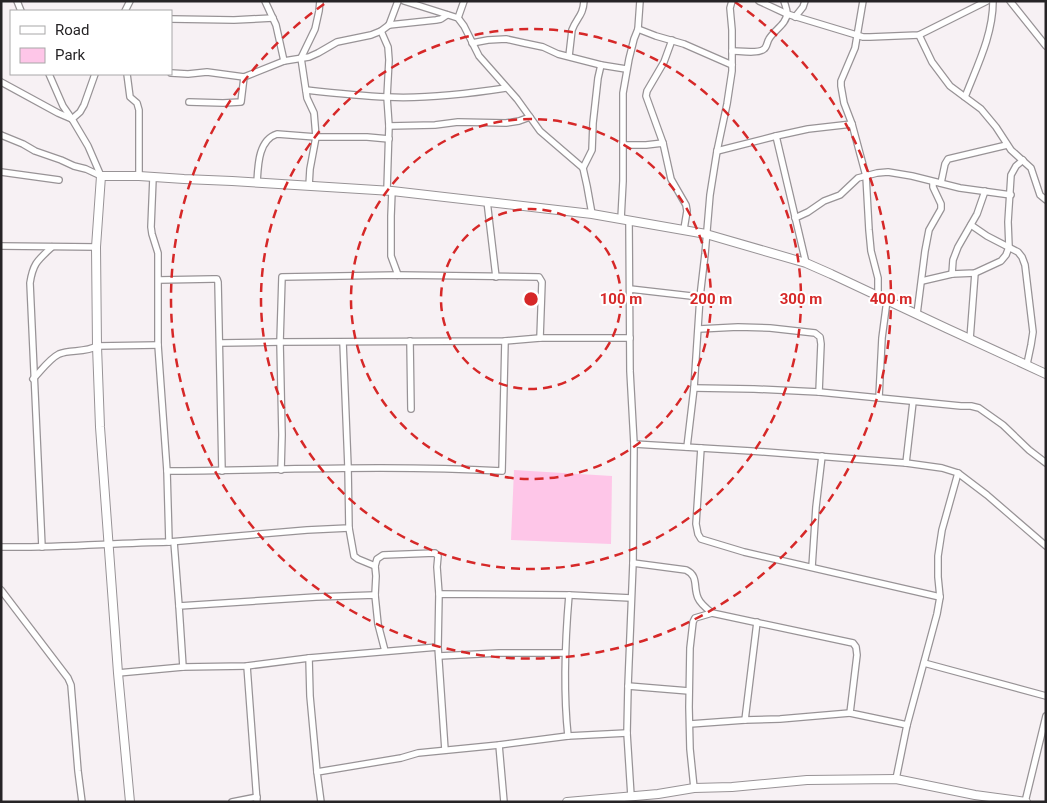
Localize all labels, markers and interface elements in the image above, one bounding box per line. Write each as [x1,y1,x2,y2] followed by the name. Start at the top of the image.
[10,10,172,75] legend
[55,21,89,39] text: Road
[55,46,86,64] text: Park
[522,290,540,308] centre of rings
[600,290,642,308] text: 100 m
[690,290,732,308] text: 200 m
[780,290,822,308] text: 300 m
[870,290,912,308] text: 400 m

